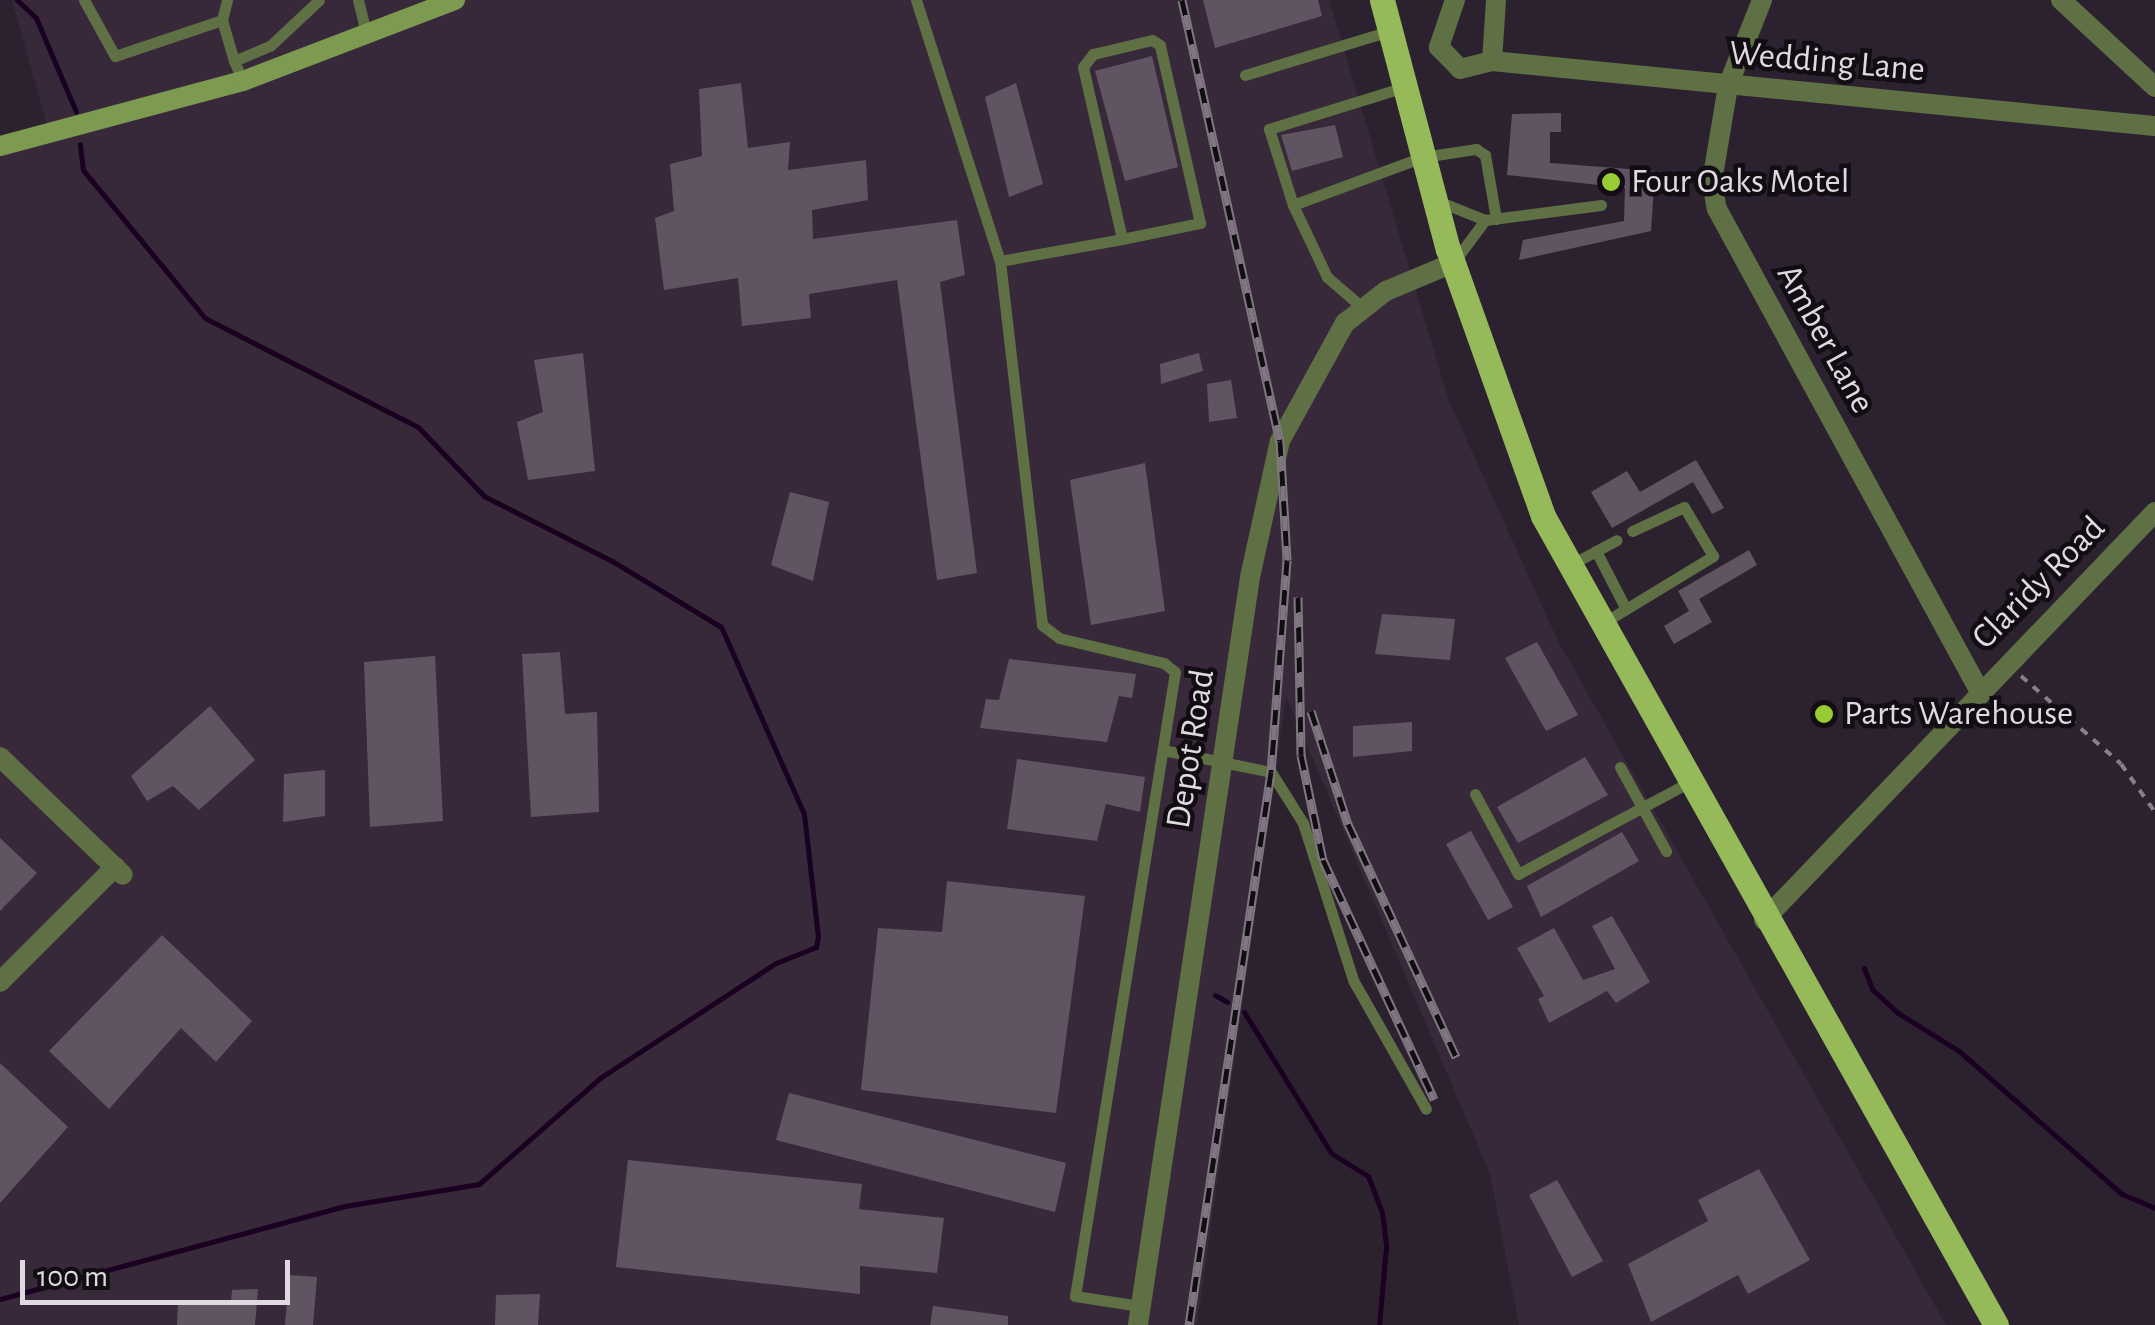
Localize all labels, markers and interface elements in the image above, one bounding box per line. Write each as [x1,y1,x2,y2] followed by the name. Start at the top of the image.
[1728,33,1926,91] street label: Wedding Lane
[1631,161,1849,203] place label: Four Oaks Motel
[1600,171,1622,193] marker: Four Oaks Motel
[1767,257,1883,421] street label: Amber Lane
[1964,508,2114,658] street label: Claridy Road
[1158,667,1224,831] street label: Depot Road
[1844,693,2073,735] place label: Parts Warehouse
[1813,703,1835,725] marker: Parts Warehouse
[25,1240,295,1302] scale bar
[37,1262,108,1292] text: 100 m

